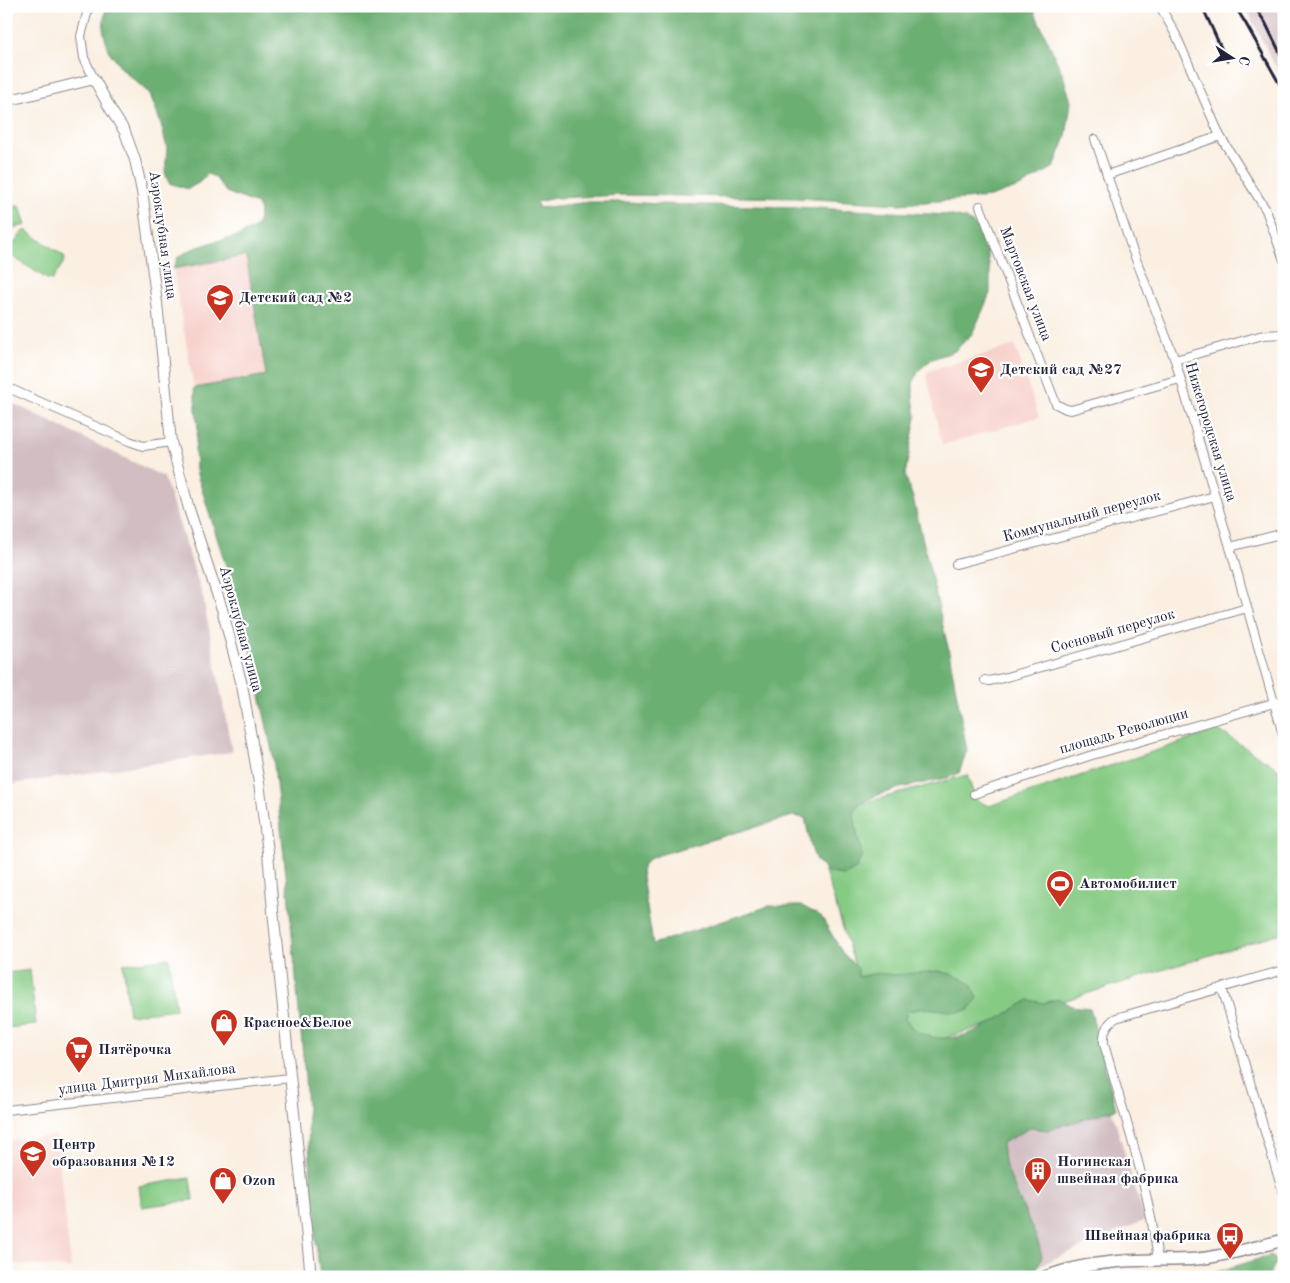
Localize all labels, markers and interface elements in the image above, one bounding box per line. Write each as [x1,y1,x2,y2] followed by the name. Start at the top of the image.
[1208,32,1258,82] north arrow
[1236,55,1252,66] text: С
[146,170,179,301] street label: Аэроклубная улица
[996,225,1054,344] street label: Мартовская улица
[205,283,235,322] school or university icon: Детский сад №2
[239,291,352,306] place label: Детский сад №2
[966,355,996,394] school or university icon: Детский сад №27
[1182,361,1239,504] street label: Нижегородская улица
[1000,363,1122,378] place label: Детский сад №27
[1001,489,1163,545] street label: Коммунальный переулок
[216,564,264,694] street label: Аэроклубная улица
[1049,607,1177,657] street label: Сосновый переулок
[1058,706,1190,758] street label: площадь Революции
[1045,869,1075,908] sports icon: Автомобилист
[1079,877,1177,892] place label: Автомобилист
[209,1008,239,1047] shop icon: Красное&Белое
[243,1016,352,1031] place label: Красное&Белое
[64,1035,94,1074] supermarket icon: Пятёрочка
[98,1043,172,1058] place label: Пятёрочка
[57,1062,237,1098] street label: улица Дмитрия Михайлова
[52,1138,175,1170] place label: Центр образования №12
[18,1139,48,1178] school or university icon: Центр образования №12
[1057,1155,1179,1187] place label: Ногинская швейная фабрика
[1023,1156,1053,1195] building icon: Ногинская швейная фабрика
[208,1166,238,1205] shop icon: Ozon
[242,1174,275,1189] place label: Ozon
[1215,1221,1245,1260] bus stop icon: Швейная фабрика
[1084,1229,1211,1244] place label: Швейная фабрика

